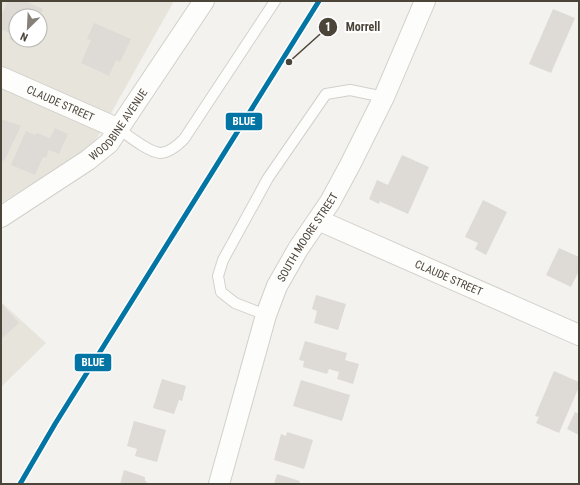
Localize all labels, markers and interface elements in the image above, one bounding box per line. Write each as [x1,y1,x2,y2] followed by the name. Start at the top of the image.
[8,8,48,48] north arrow
[318,15,389,39] callout: Morrell
[325,20,331,34] text: 1
[346,20,380,34] text: Morrell
[18,29,30,44] text: N
[25,83,96,124] street label: CLAUDE STREET
[86,86,150,163] street label: WOODBINE AVENUE
[225,112,263,131] line badge: BLUE
[233,115,256,128] text: BLUE
[274,190,340,284] street label: SOUTH MOORE STREET
[413,257,485,298] street label: CLAUDE STREET
[74,353,112,372] line badge: BLUE
[82,356,105,369] text: BLUE

